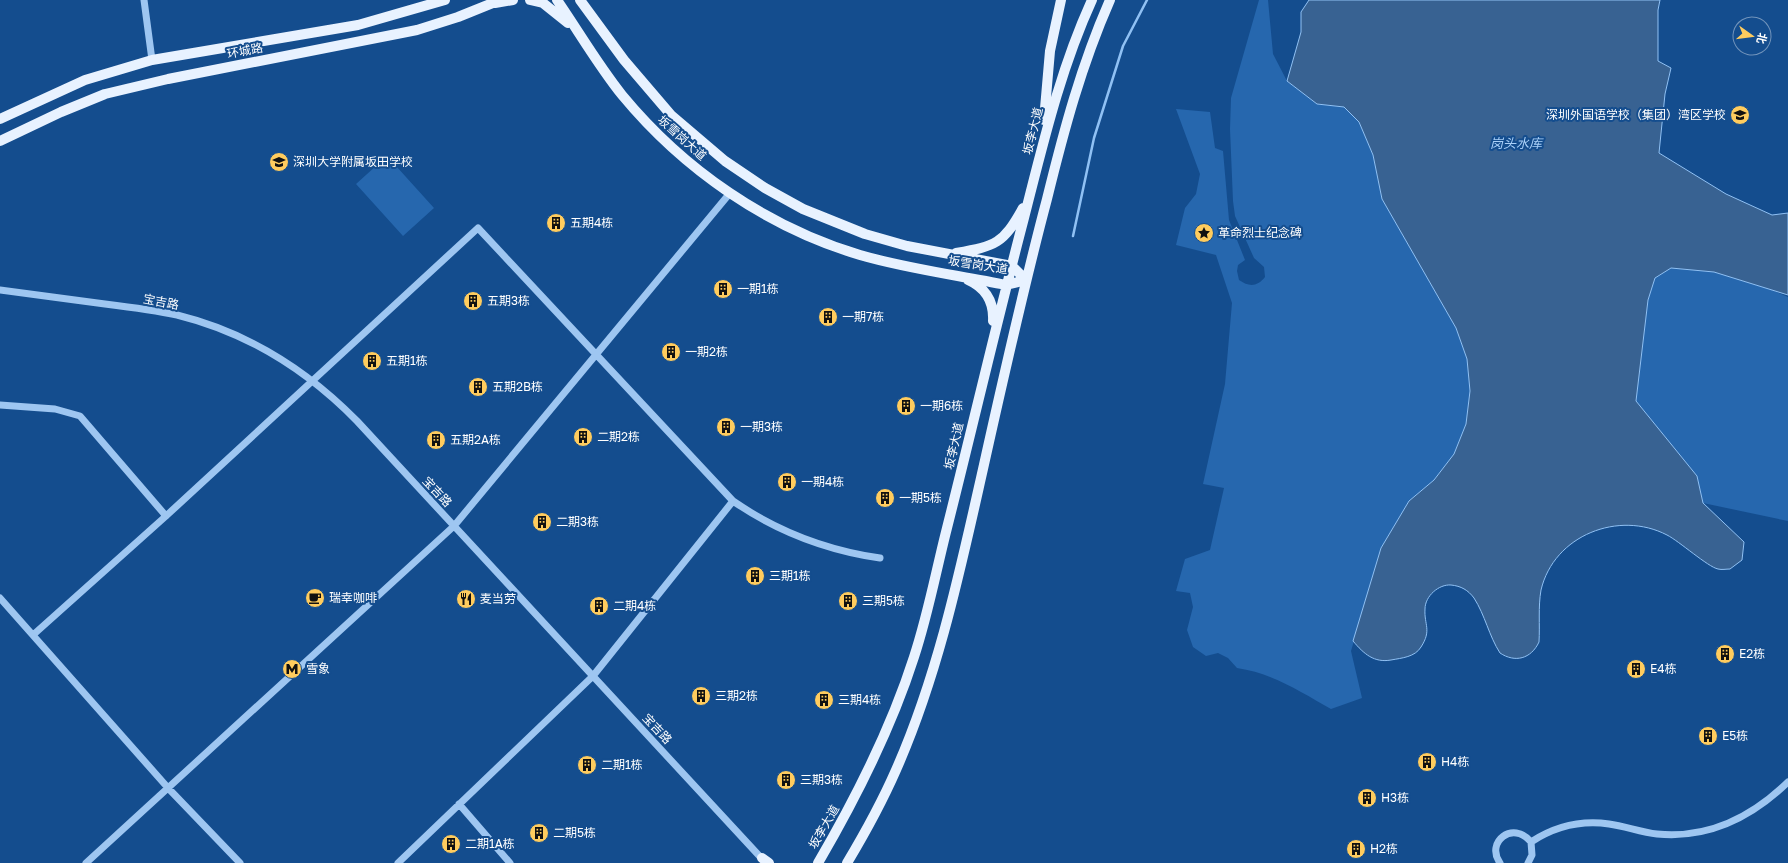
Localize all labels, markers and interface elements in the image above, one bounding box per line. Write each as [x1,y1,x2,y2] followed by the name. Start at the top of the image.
[1732,16,1772,56] north arrow
[1755,32,1770,45] text: 北
[226,40,264,61] street label: 环城路
[1729,104,1751,126] school or university icon: 深圳外国语学校（集团）湾区学校
[1019,106,1046,156] street label: 坂李大道
[1546,107,1726,122] place label: 深圳外国语学校（集团）湾区学校
[655,112,710,163] street label: 坂雪岗大道
[1490,135,1544,151] water label: 岗头水库
[268,151,290,173] school or university icon: 深圳大学附属坂田学校
[293,154,413,169] place label: 深圳大学附属坂田学校
[545,212,567,234] building icon: 五期4栋
[570,215,613,230] place label: 五期4栋
[1193,222,1215,244] place icon: 革命烈士纪念碑
[1218,225,1302,240] place label: 革命烈士纪念碑
[947,252,1009,277] street label: 坂雪岗大道
[712,278,734,300] building icon: 一期1栋
[737,281,779,296] place label: 一期1栋
[462,290,484,312] building icon: 五期3栋
[142,291,180,312] street label: 宝吉路
[487,293,530,308] place label: 五期3栋
[817,306,839,328] building icon: 一期7栋
[842,309,884,324] place label: 一期7栋
[660,341,682,363] building icon: 一期2栋
[685,344,728,359] place label: 一期2栋
[361,350,383,372] building icon: 五期1栋
[386,353,428,368] place label: 五期1栋
[467,376,489,398] building icon: 五期2B栋
[492,379,543,394] place label: 五期2B栋
[895,395,917,417] building icon: 一期6栋
[920,398,963,413] place label: 一期6栋
[715,416,737,438] building icon: 一期3栋
[740,419,783,434] place label: 一期3栋
[941,421,966,471] street label: 坂李大道
[572,426,594,448] building icon: 二期2栋
[425,429,447,451] building icon: 五期2A栋
[597,429,640,444] place label: 二期2栋
[450,432,501,447] place label: 五期2A栋
[776,471,798,493] building icon: 一期4栋
[420,473,455,510] street label: 宝吉路
[801,474,844,489] place label: 一期4栋
[874,487,896,509] building icon: 一期5栋
[899,490,942,505] place label: 一期5栋
[531,511,553,533] building icon: 二期3栋
[556,514,599,529] place label: 二期3栋
[744,565,766,587] building icon: 三期1栋
[769,568,811,583] place label: 三期1栋
[304,587,326,609] cafe icon: 瑞幸咖啡
[455,588,477,610] restaurant icon: 麦当劳
[329,590,377,605] place label: 瑞幸咖啡
[837,590,859,612] building icon: 三期5栋
[480,591,516,606] place label: 麦当劳
[862,593,905,608] place label: 三期5栋
[588,595,610,617] building icon: 二期4栋
[613,598,656,613] place label: 二期4栋
[1714,643,1736,665] building icon: E2栋
[1739,646,1765,661] place label: E2栋
[281,658,303,680] metro station icon: 雪象
[1625,658,1647,680] building icon: E4栋
[306,661,330,676] place label: 雪象
[1650,661,1677,676] place label: E4栋
[690,685,712,707] building icon: 三期2栋
[715,688,758,703] place label: 三期2栋
[813,689,835,711] building icon: 三期4栋
[838,692,881,707] place label: 三期4栋
[640,710,675,747] street label: 宝吉路
[1697,725,1719,747] building icon: E5栋
[1722,728,1748,743] place label: E5栋
[1416,751,1438,773] building icon: H4栋
[576,754,598,776] building icon: 二期1栋
[1441,754,1469,769] place label: H4栋
[601,757,643,772] place label: 二期1栋
[775,769,797,791] building icon: 三期3栋
[800,772,843,787] place label: 三期3栋
[1356,787,1378,809] building icon: H3栋
[1381,790,1409,805] place label: H3栋
[805,802,842,851] street label: 坂李大道
[528,822,550,844] building icon: 二期5栋
[553,825,596,840] place label: 二期5栋
[440,833,462,855] building icon: 二期1A栋
[465,836,515,851] place label: 二期1A栋
[1345,838,1367,860] building icon: H2栋
[1370,841,1398,856] place label: H2栋

